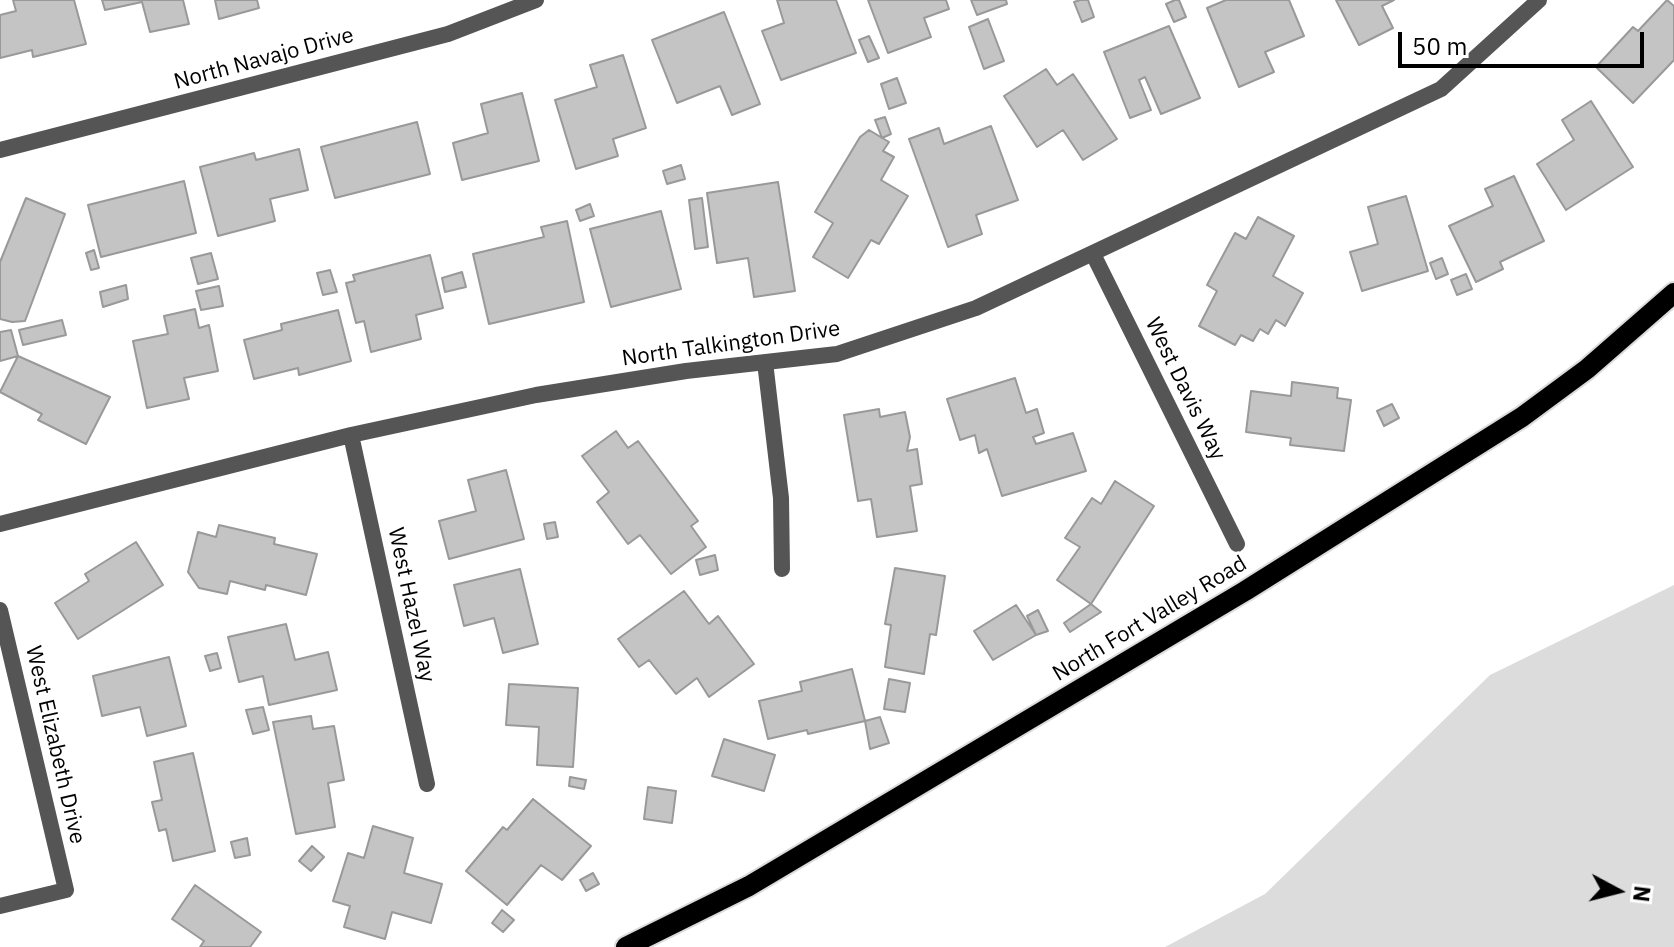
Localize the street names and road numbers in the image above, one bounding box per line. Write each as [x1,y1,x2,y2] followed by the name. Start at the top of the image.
[171,22,357,96] street label: North Navajo Drive
[1139,313,1231,465] street label: West Davis Way
[620,316,842,372] street label: North Talkington Drive
[382,525,440,685] street label: West Hazel Way
[1048,551,1252,687] street label: North Fort Valley Road
[19,643,91,847] street label: West Elizabeth Drive

